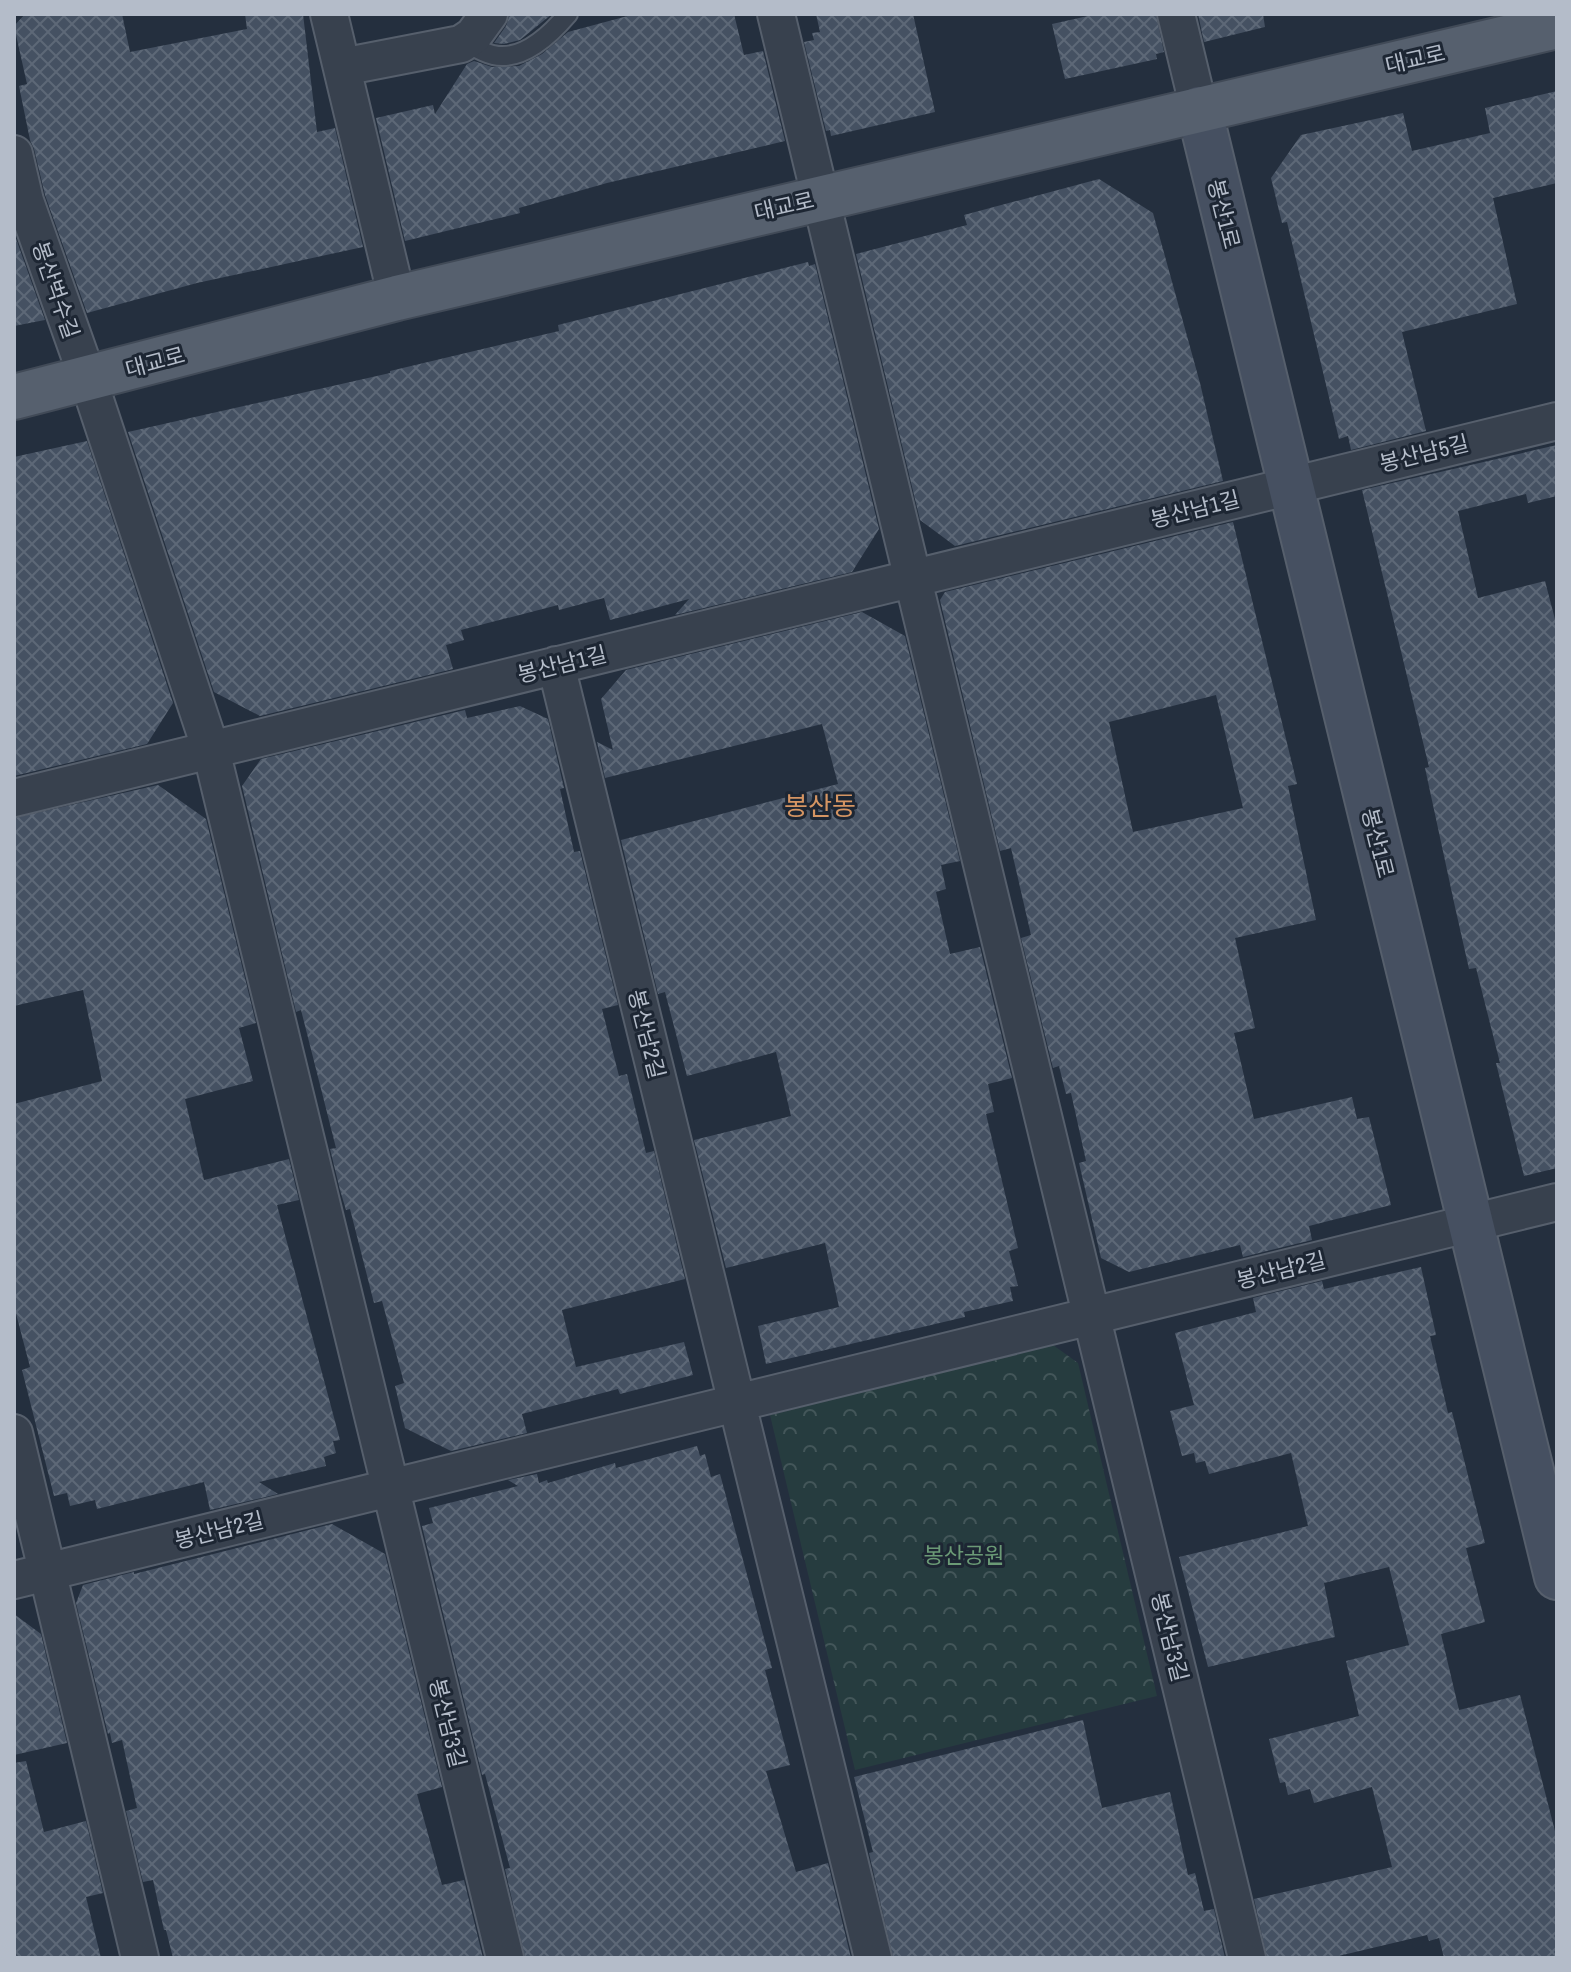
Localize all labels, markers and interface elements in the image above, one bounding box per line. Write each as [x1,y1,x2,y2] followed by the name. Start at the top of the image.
[1382,38,1448,80] street label: 대교로
[1201,176,1247,252] street label: 봉산1로
[751,185,817,227] street label: 대교로
[25,237,87,343] street label: 봉산벅수길
[122,340,188,384] street label: 대교로
[1376,427,1472,479] street label: 봉산남5길
[1147,483,1243,535] street label: 봉산남1길
[514,638,610,690] street label: 봉산남1길
[784,788,856,823] district label: 봉산동
[1355,805,1401,881] street label: 봉산1로
[621,986,673,1082] street label: 봉산남2길
[1233,1244,1329,1296] street label: 봉산남2길
[171,1504,267,1556] street label: 봉산남2길
[924,1540,1004,1570] park label: 봉산공원
[1144,1589,1196,1685] street label: 봉산남3길
[422,1675,474,1771] street label: 봉산남3길

